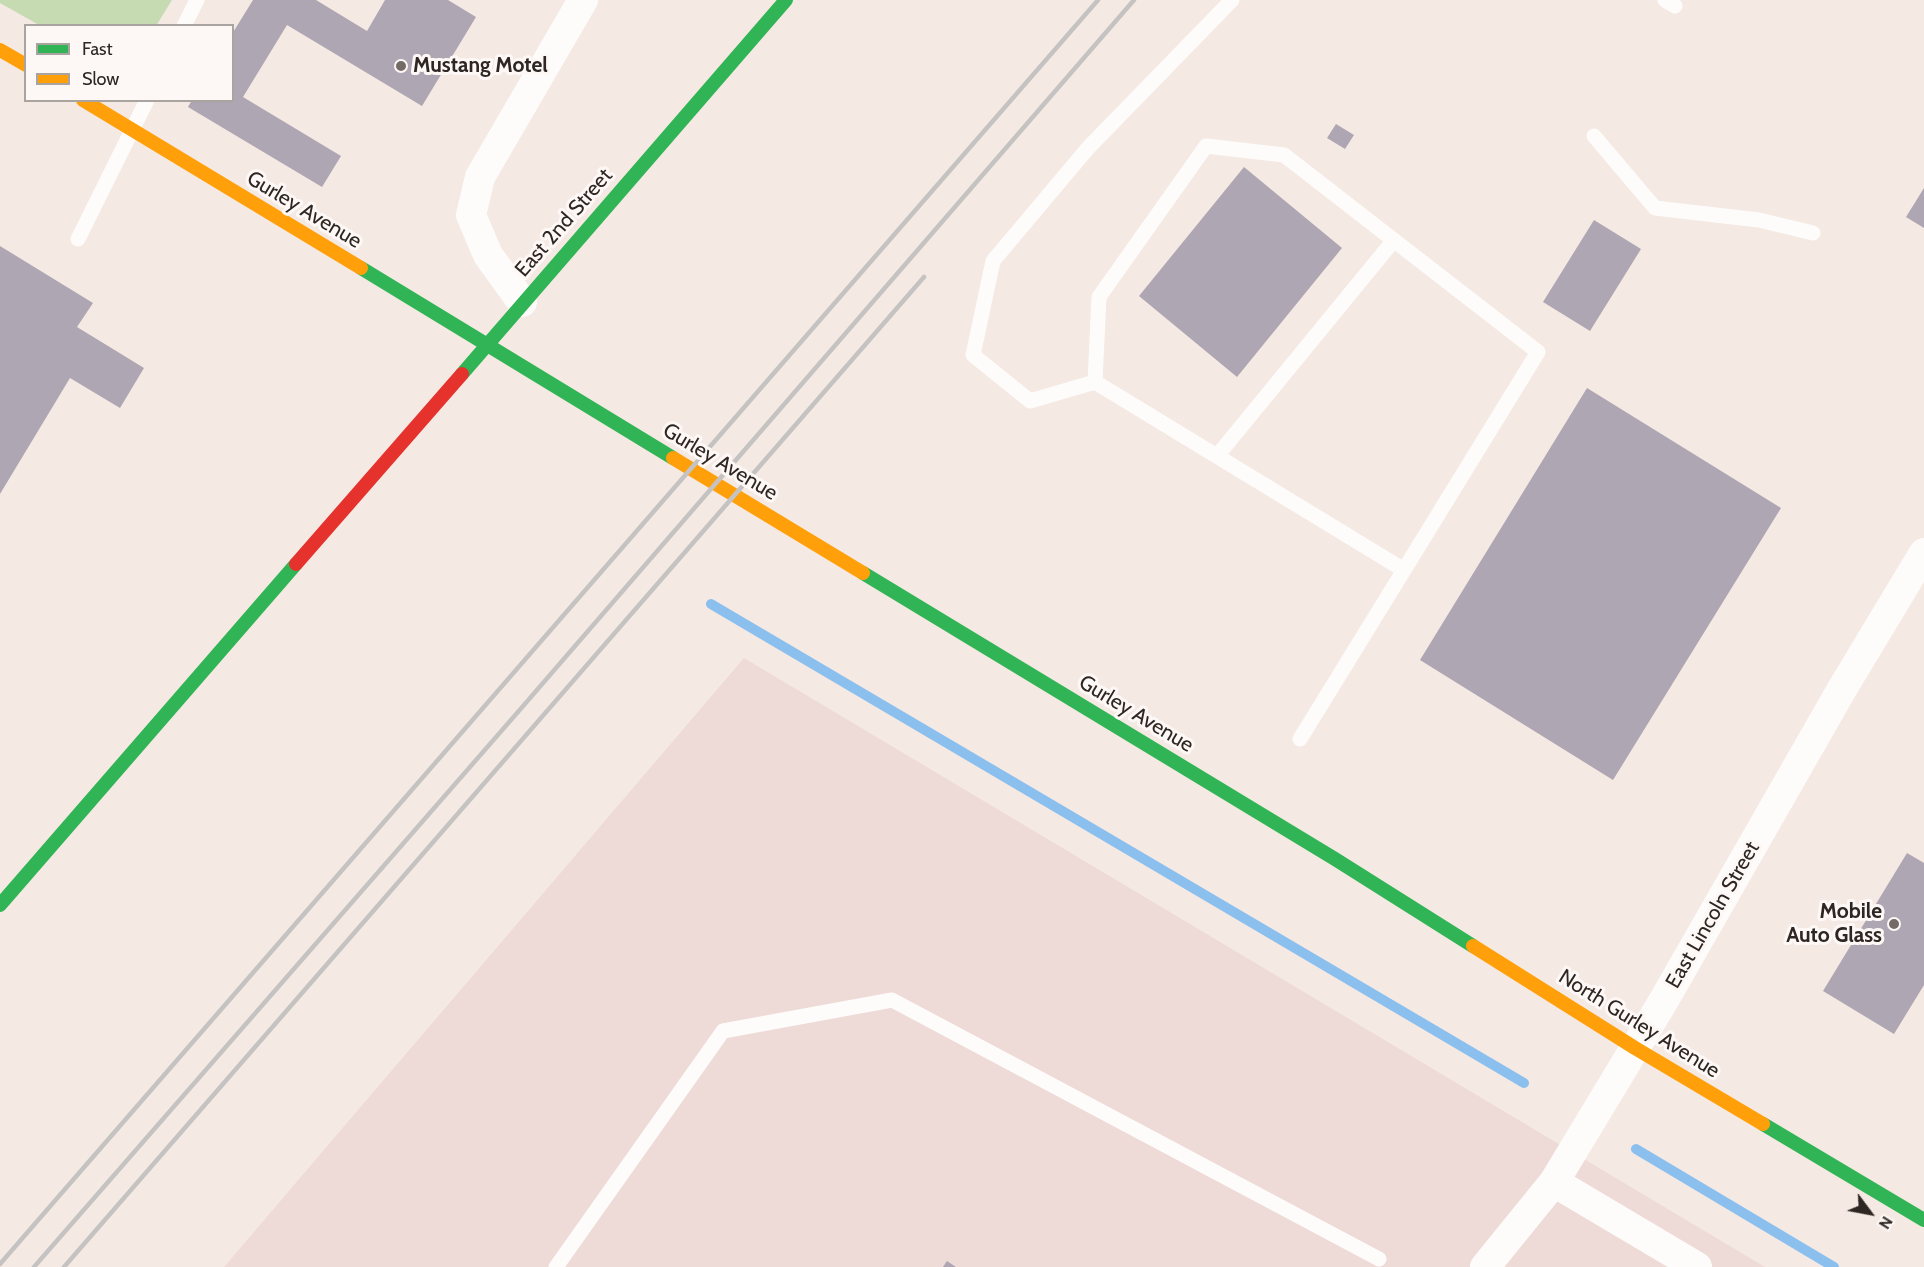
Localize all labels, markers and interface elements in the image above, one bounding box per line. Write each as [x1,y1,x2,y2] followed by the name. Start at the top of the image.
[24,24,234,102] legend
[82,38,113,60] text: Fast
[413,53,548,79] place label: Mustang Motel
[394,59,408,73] marker: Mustang Motel
[82,68,119,90] text: Slow
[510,164,618,282] street label: East 2nd Street
[242,166,366,254] street label: Gurley Avenue
[658,418,782,506] street label: Gurley Avenue
[1074,670,1198,758] street label: Gurley Avenue
[1661,837,1765,993] street label: East Lincoln Street
[1786,899,1882,949] place label: Mobile Auto Glass
[1887,917,1901,931] marker: Mobile Auto Glass
[1554,964,1724,1084] street label: North Gurley Avenue
[1840,1183,1900,1243] north arrow
[1875,1213,1897,1233] text: N

